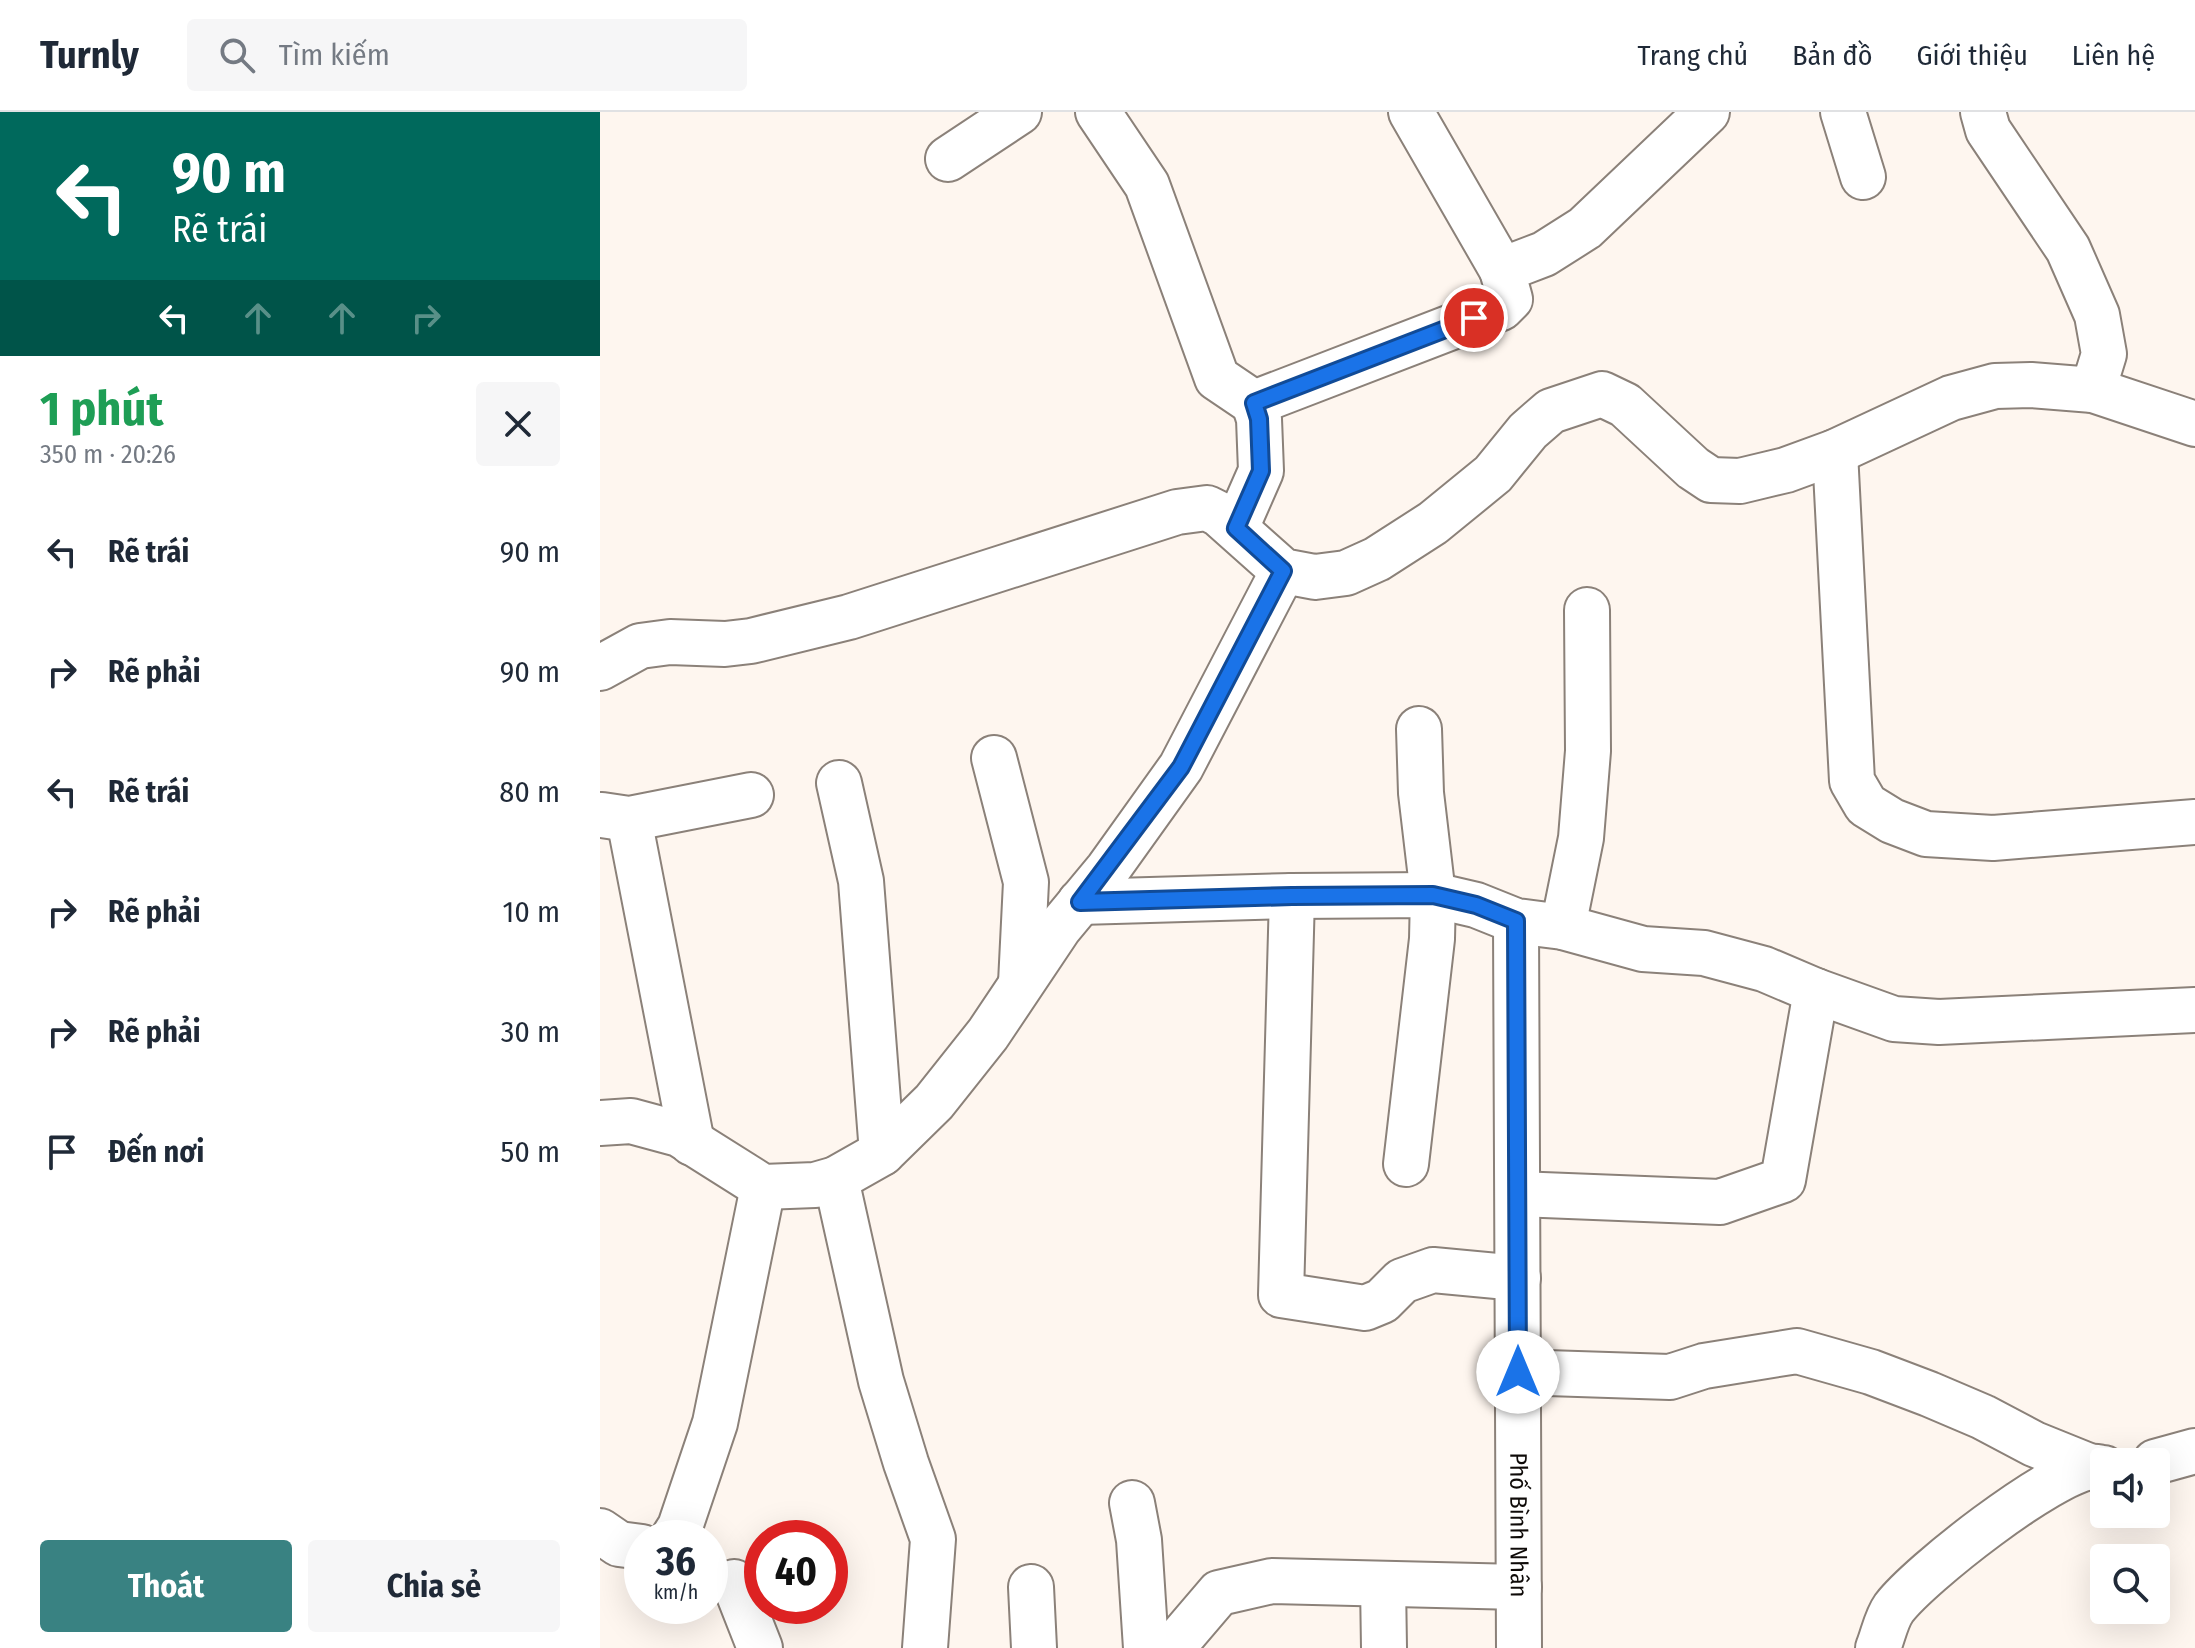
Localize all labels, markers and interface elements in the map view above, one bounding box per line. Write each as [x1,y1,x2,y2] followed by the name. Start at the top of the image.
[187,19,747,91] search box
[40,32,139,78] text: Turnly
[215,33,259,77] icon: search
[279,37,390,73] text: Tìm kiếm
[1638,39,1748,72] text: Trang chủ
[1792,39,1872,72] text: Bản đồ
[1916,39,2028,72] text: Giới thiệu
[2072,39,2155,72] text: Liên hệ
[172,140,286,207] text: 90 m
[40,144,144,248] icon: left
[172,208,267,252] text: Rẽ trái
[1440,284,1508,352] pin
[152,296,196,340] icon: left
[236,296,280,340] icon: ahead
[320,296,364,340] icon: ahead
[404,296,448,340] icon: right
[1452,296,1496,340] icon: arrive
[40,380,163,438] text: 1 phút
[476,382,560,466] button: close
[40,439,176,470] text: 350 m · 20:26
[40,530,84,574] icon: left
[108,534,189,570] text: Rẽ trái
[500,534,560,570] text: 90 m
[40,650,84,694] icon: right
[108,654,201,690] text: Rẽ phải
[500,654,560,690] text: 90 m
[40,770,84,814] icon: left
[108,774,189,810] text: Rẽ trái
[499,774,560,810] text: 80 m
[40,890,84,934] icon: right
[108,894,201,930] text: Rẽ phải
[503,894,560,930] text: 10 m
[40,1010,84,1054] icon: right
[108,1014,201,1050] text: Rẽ phải
[501,1014,560,1050] text: 30 m
[40,1130,84,1174] icon: arrive
[108,1134,204,1170] text: Đến nơi
[500,1134,560,1170] text: 50 m
[1476,1330,1560,1414] position arrow
[2090,1448,2170,1624] map controls
[2090,1448,2170,1528] button: sound
[1504,1453,1533,1597] street label: Phố Bình Nhân
[744,1520,848,1624] speed limit sign: 40
[656,1538,696,1586] text: 36
[40,1540,292,1632] button: Thoát
[308,1540,560,1632] button: Chia sẻ
[2090,1544,2170,1624] button: search
[654,1580,698,1604] text: km/h

